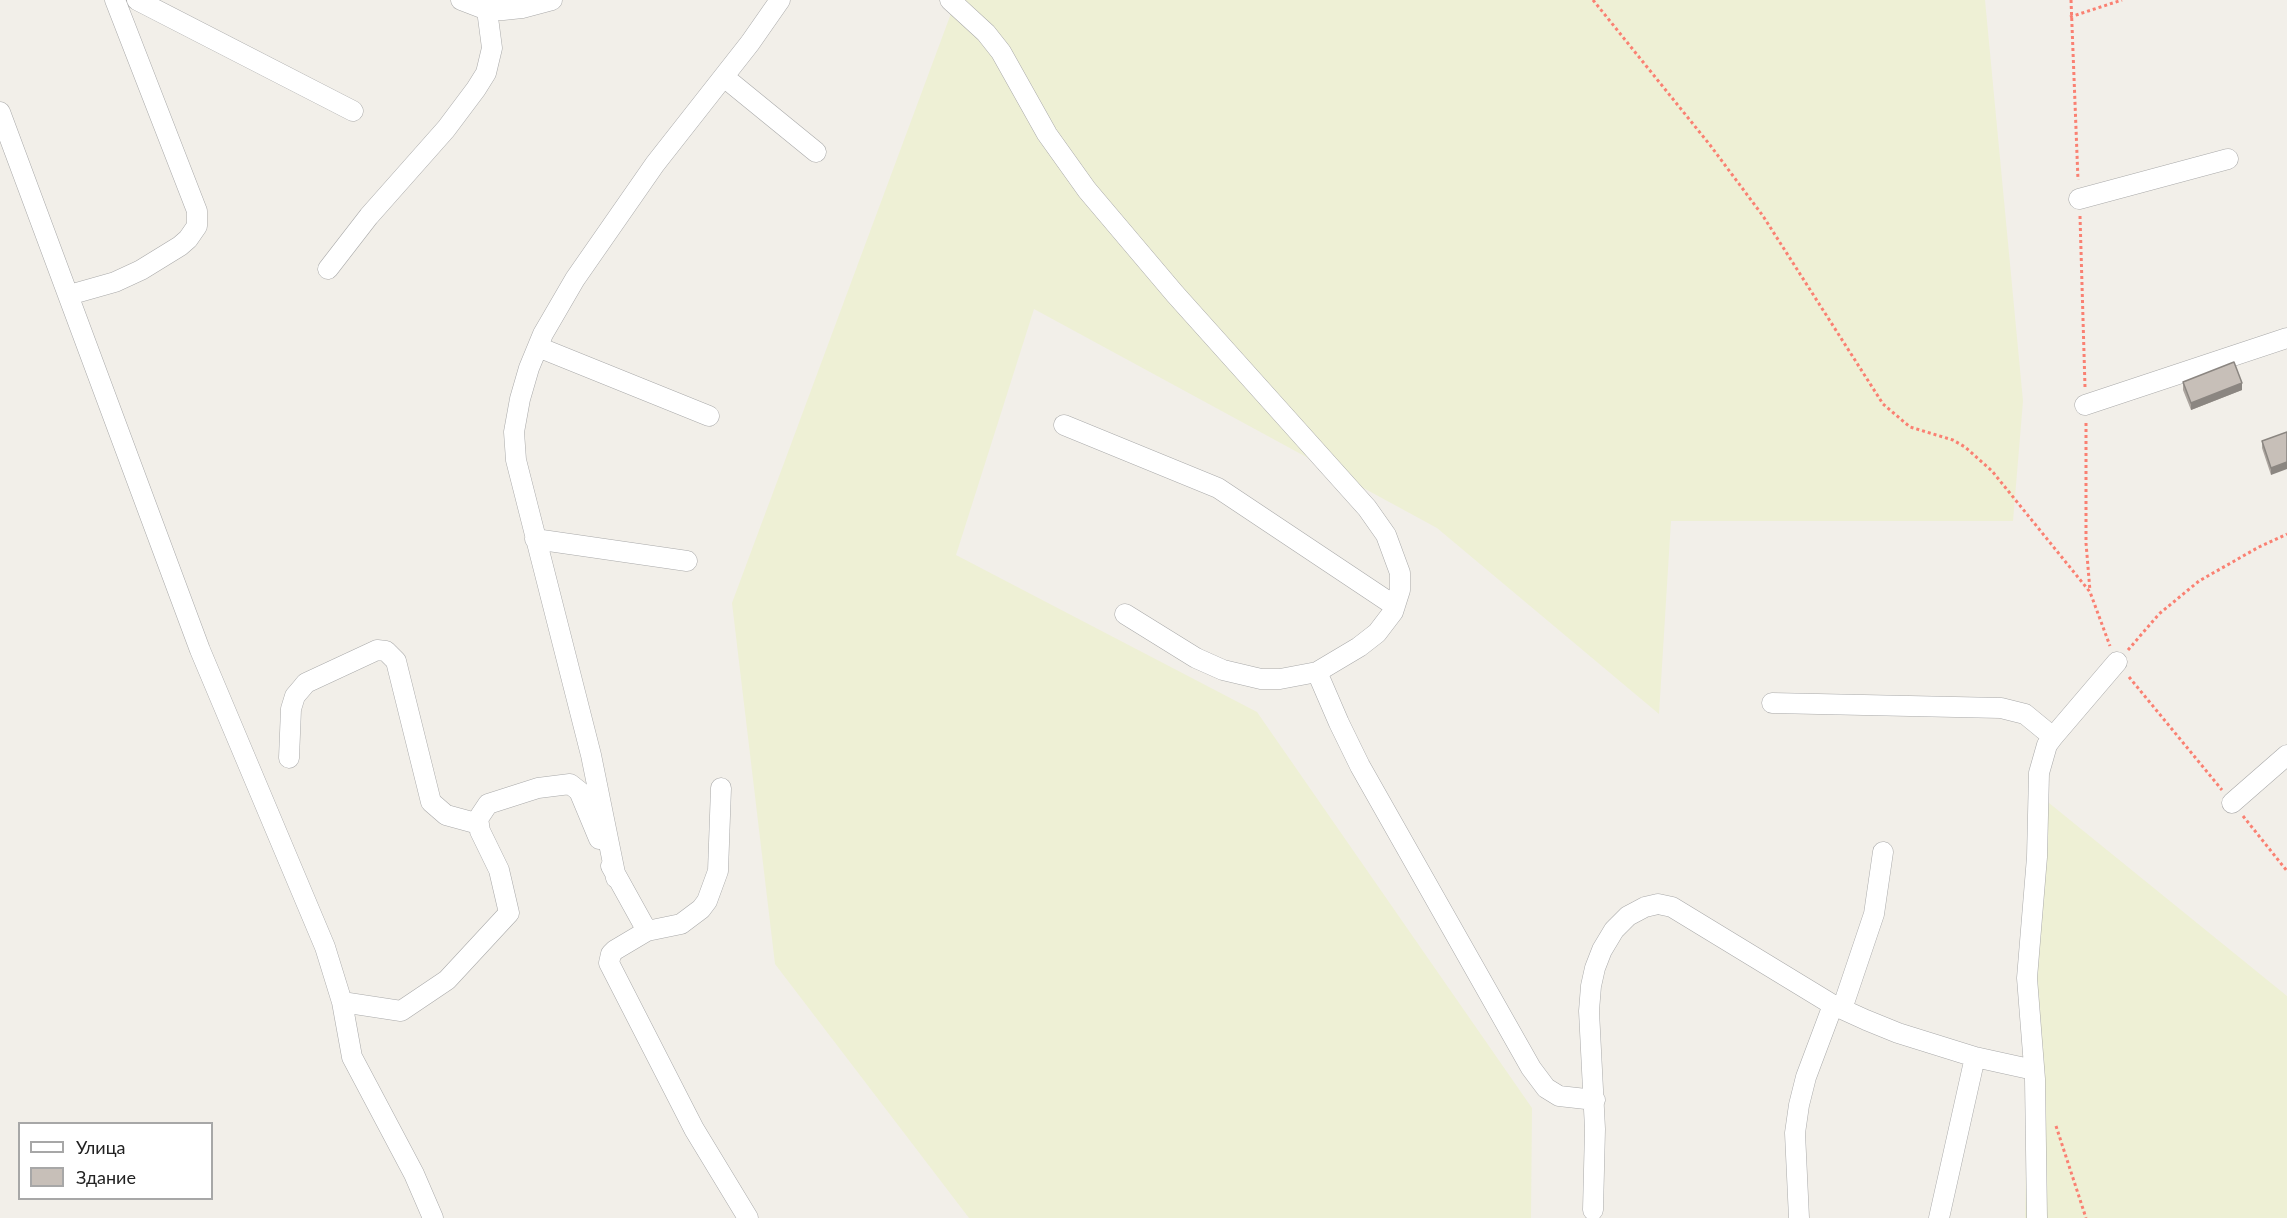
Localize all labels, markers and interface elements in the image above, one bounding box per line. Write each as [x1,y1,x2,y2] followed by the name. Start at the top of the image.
[18,1122,213,1200] legend
[76,1136,126,1158] text: Улица
[76,1166,136,1188] text: Здание

